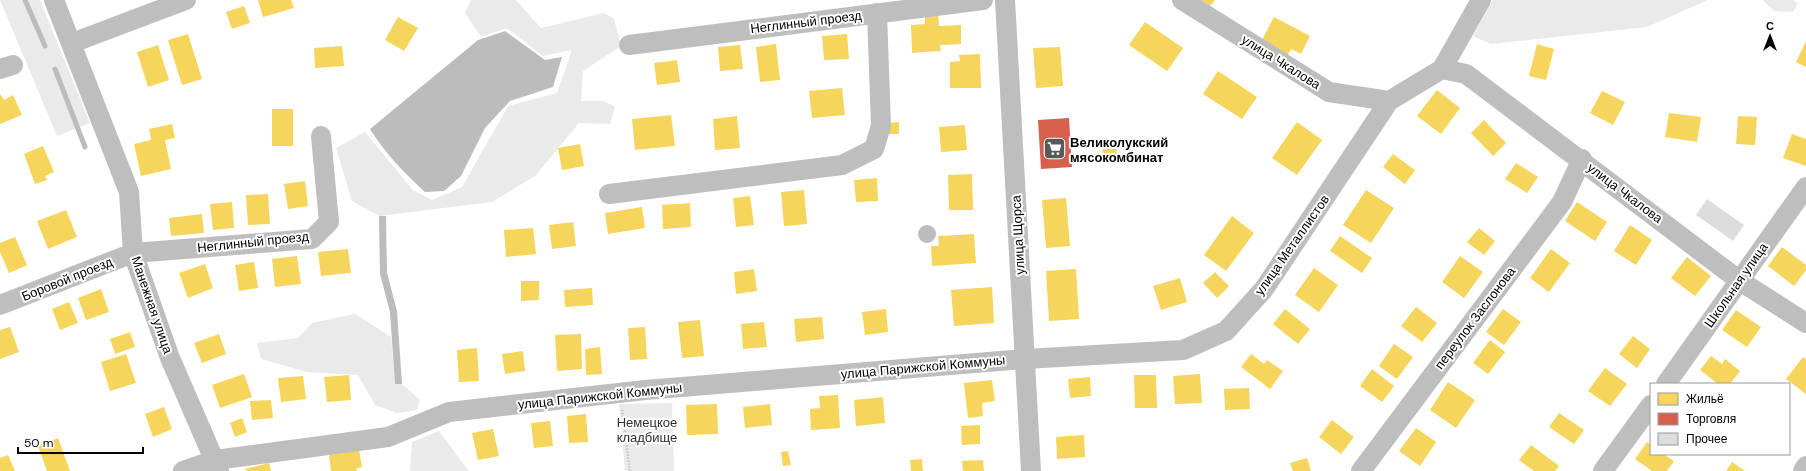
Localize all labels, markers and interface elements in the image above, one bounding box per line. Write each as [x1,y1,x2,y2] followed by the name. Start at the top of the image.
[749,7,863,37] street label: Неглинный проезд
[1750,16,1790,56] north arrow
[1766,19,1774,33] text: С
[1238,31,1324,93] street label: улица Чкалова
[1070,134,1168,166] place label: Великолукский мясокомбинат
[1042,136,1068,162] supermarket icon: Великолукский мясокомбинат
[1584,159,1667,227] street label: улица Чкалова
[1251,191,1333,299] street label: улица Металлистов
[1007,194,1029,275] street label: улица Щорса
[196,228,310,256] street label: Неглинный проезд
[1700,239,1772,331] street label: Школьная улица
[19,253,115,305] street label: Боровой проезд
[127,254,177,357] street label: Манежная улица
[1431,263,1520,373] street label: переулок Заслонова
[840,351,1006,383] street label: улица Парижской Коммуны
[517,379,683,413] street label: улица Парижской Коммуны
[1650,383,1790,455] legend
[1686,391,1724,407] text: Жильё
[1686,411,1736,427] text: Торговля
[617,414,677,446] park label: Немецкое кладбище
[18,429,143,455] scale bar
[1686,431,1728,447] text: Прочее
[24,435,53,451] text: 50 m

